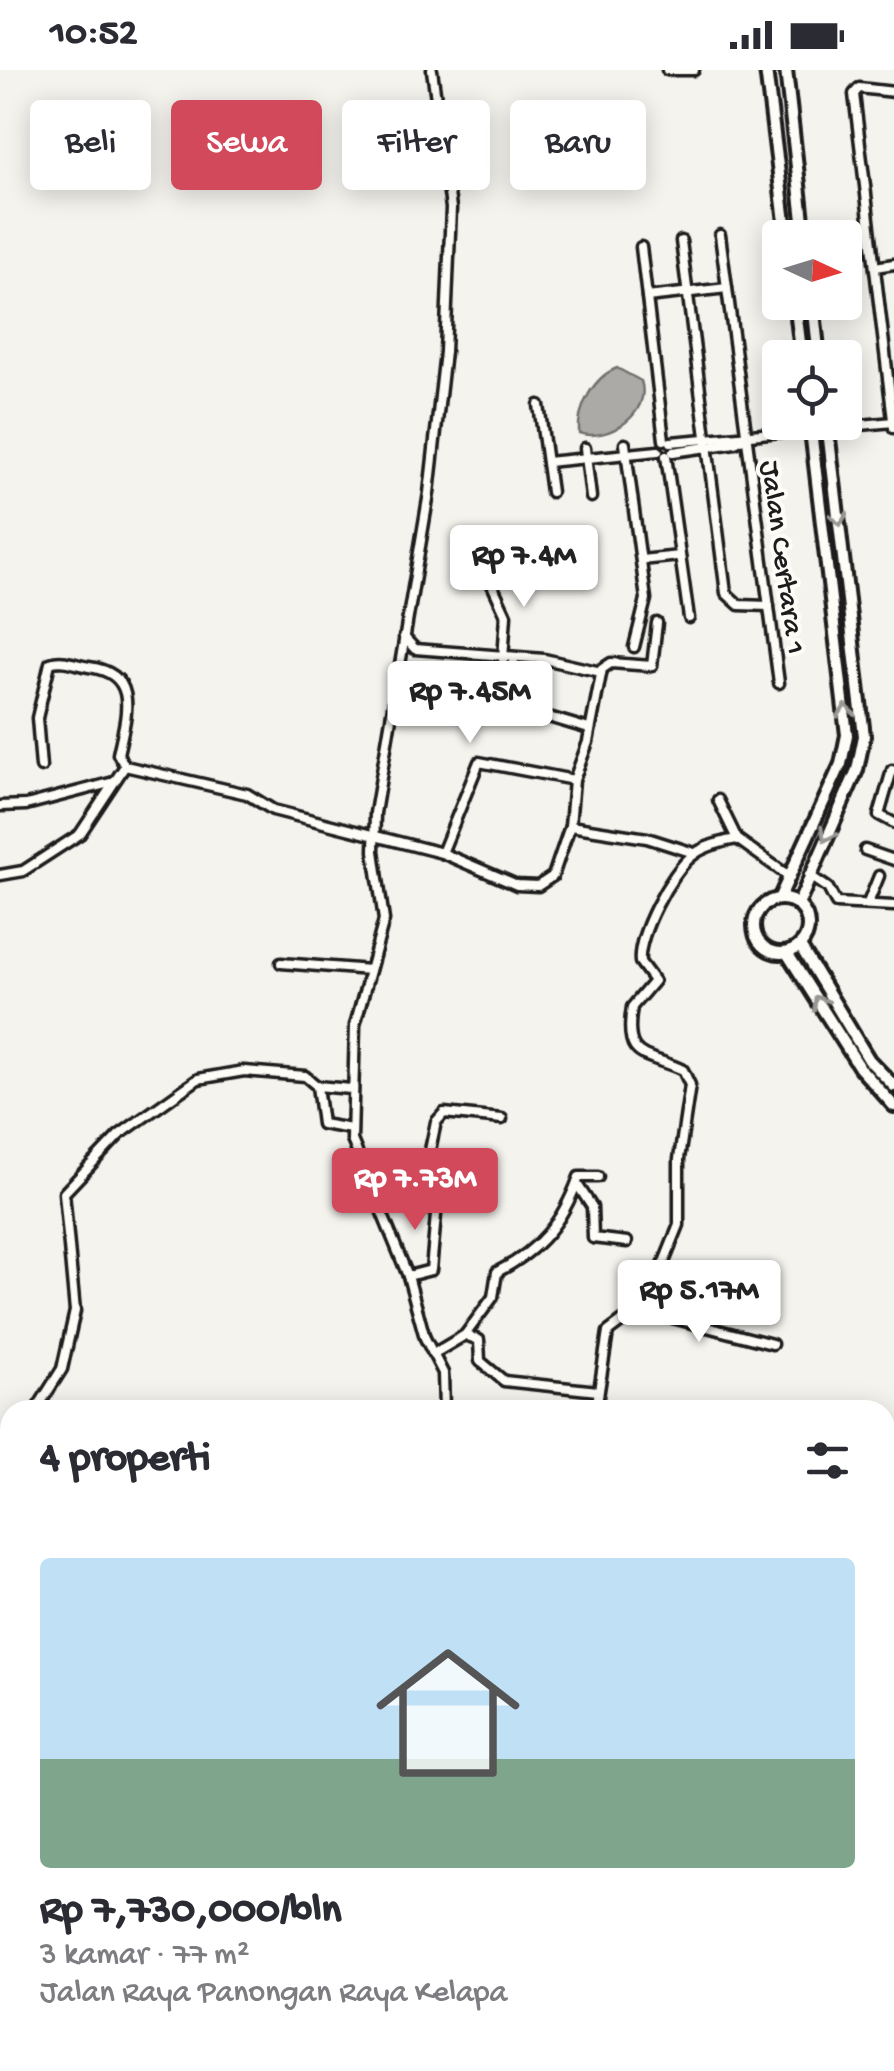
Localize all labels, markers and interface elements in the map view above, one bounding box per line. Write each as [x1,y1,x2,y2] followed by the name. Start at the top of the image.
[50,13,137,57] text: 10:52
[30,100,151,190] chip: Beli
[171,100,322,190] chip: Sewa
[342,100,490,190] chip: Filter
[510,100,646,190] chip: Baru
[762,220,862,320] north arrow
[762,220,862,440] map controls
[762,340,862,440] button: locate
[750,459,811,657] street label: Jalan Certara 1
[828,512,849,528] one-way arrow
[432,525,616,610] pin: Rp 7.4M
[472,538,576,576] text: Rp 7.4M
[367,661,573,746] pin: Rp 7.45M
[410,674,530,712] text: Rp 7.45M
[835,703,857,719] one-way arrow
[819,825,839,843] one-way arrow
[812,995,831,1013] one-way arrow
[312,1148,518,1233] pin: Rp 7.73M
[354,1161,476,1199] text: Rp 7.73M
[596,1260,802,1345] pin: Rp 5.17M
[640,1273,758,1311] text: Rp 5.17M
[800,1433,855,1488] icon: filters
[40,1436,211,1485] text: 4 properti
[358,1623,538,1803] icon: home
[40,1888,341,1937] text: Rp 7,730,000/bln
[40,1937,249,1975] text: 3 kamar · 77 m²
[40,1975,507,2013] text: Jalan Raya Panongan Raya Kelapa

